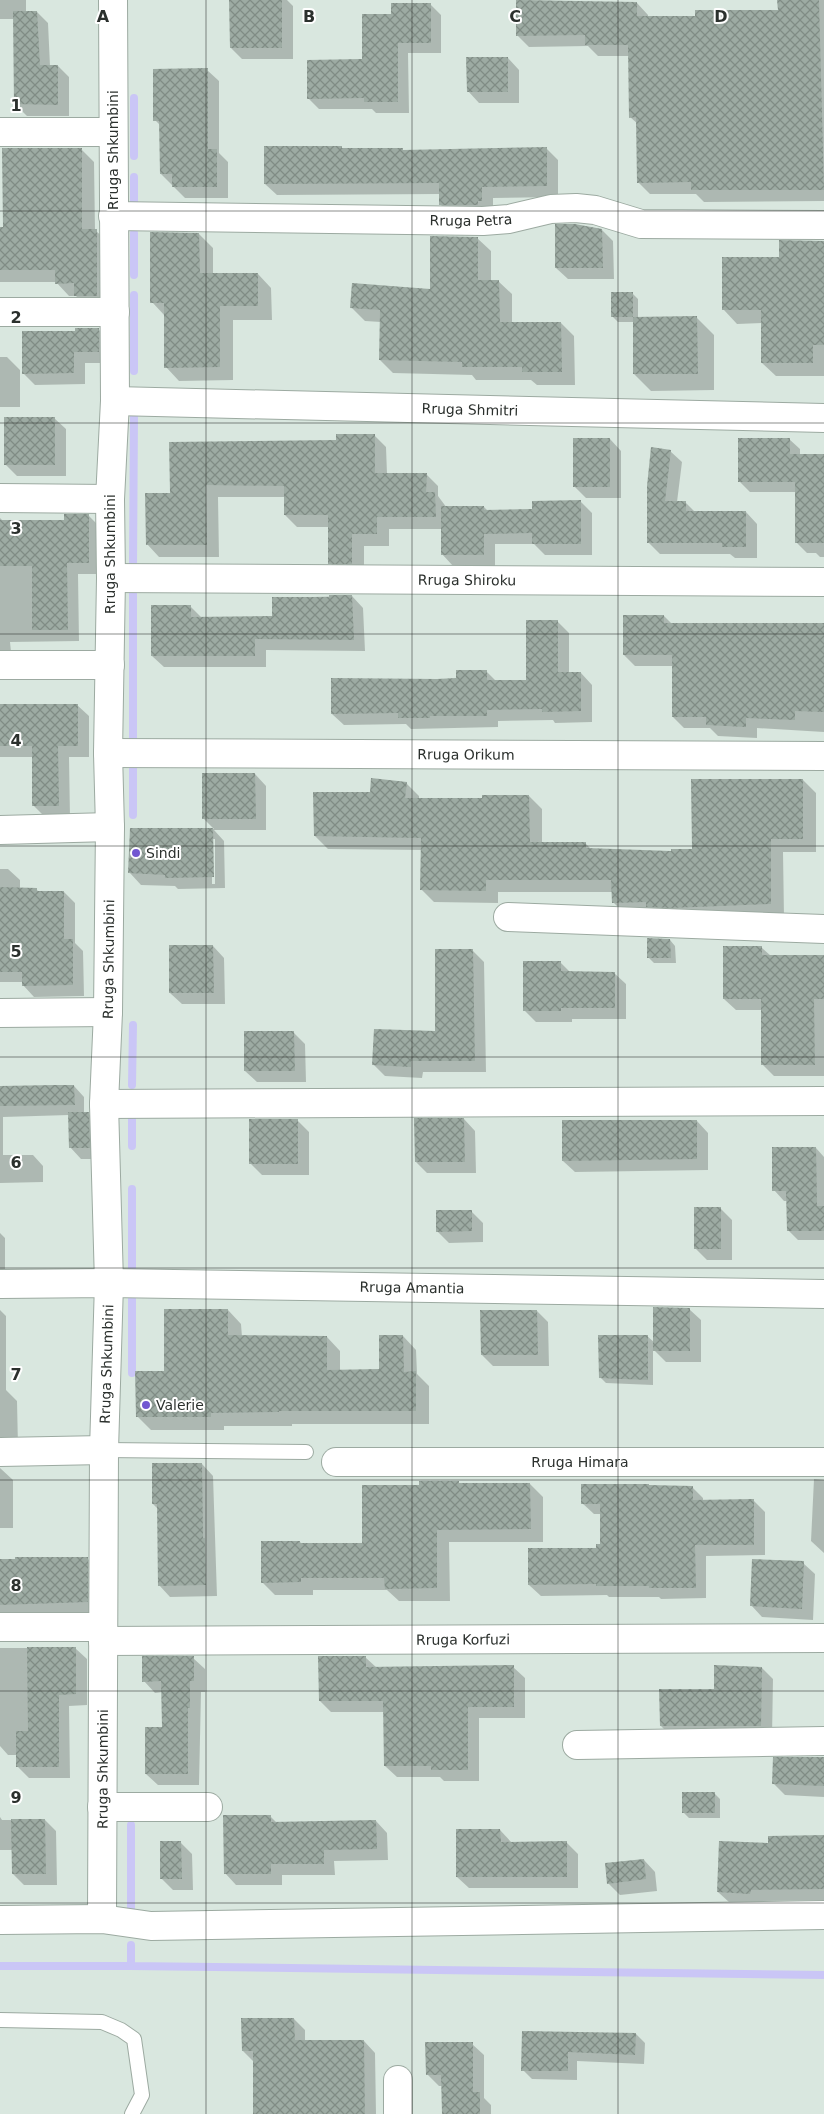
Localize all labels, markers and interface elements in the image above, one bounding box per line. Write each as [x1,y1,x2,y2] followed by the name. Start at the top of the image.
[97,7,110,26] text: A
[303,7,315,26] text: B
[509,7,521,26] text: C
[714,7,728,26] text: D
[105,90,121,210] street label: Rruga Shkumbini
[10,96,22,115] text: 1
[429,211,513,229] street label: Rruga Petra
[10,308,22,327] text: 2
[421,400,518,419] street label: Rruga Shmitri
[102,494,118,614] street label: Rruga Shkumbini
[10,519,22,538] text: 3
[418,572,516,588] street label: Rruga Shiroku
[10,731,22,750] text: 4
[417,746,515,763] street label: Rruga Orikum
[146,845,180,861] place label: Sindi
[130,847,142,859] marker: Sindi
[100,899,117,1019] street label: Rruga Shkumbini
[10,942,22,961] text: 5
[10,1153,22,1172] text: 6
[359,1279,465,1296] street label: Rruga Amantia
[97,1304,116,1424] street label: Rruga Shkumbini
[10,1365,22,1384] text: 7
[156,1397,204,1413] place label: Valerie
[140,1399,152,1411] marker: Valerie
[531,1454,629,1470] street label: Rruga Himara
[10,1576,22,1595] text: 8
[416,1631,510,1648] street label: Rruga Korfuzi
[94,1709,111,1829] street label: Rruga Shkumbini
[10,1788,22,1807] text: 9

